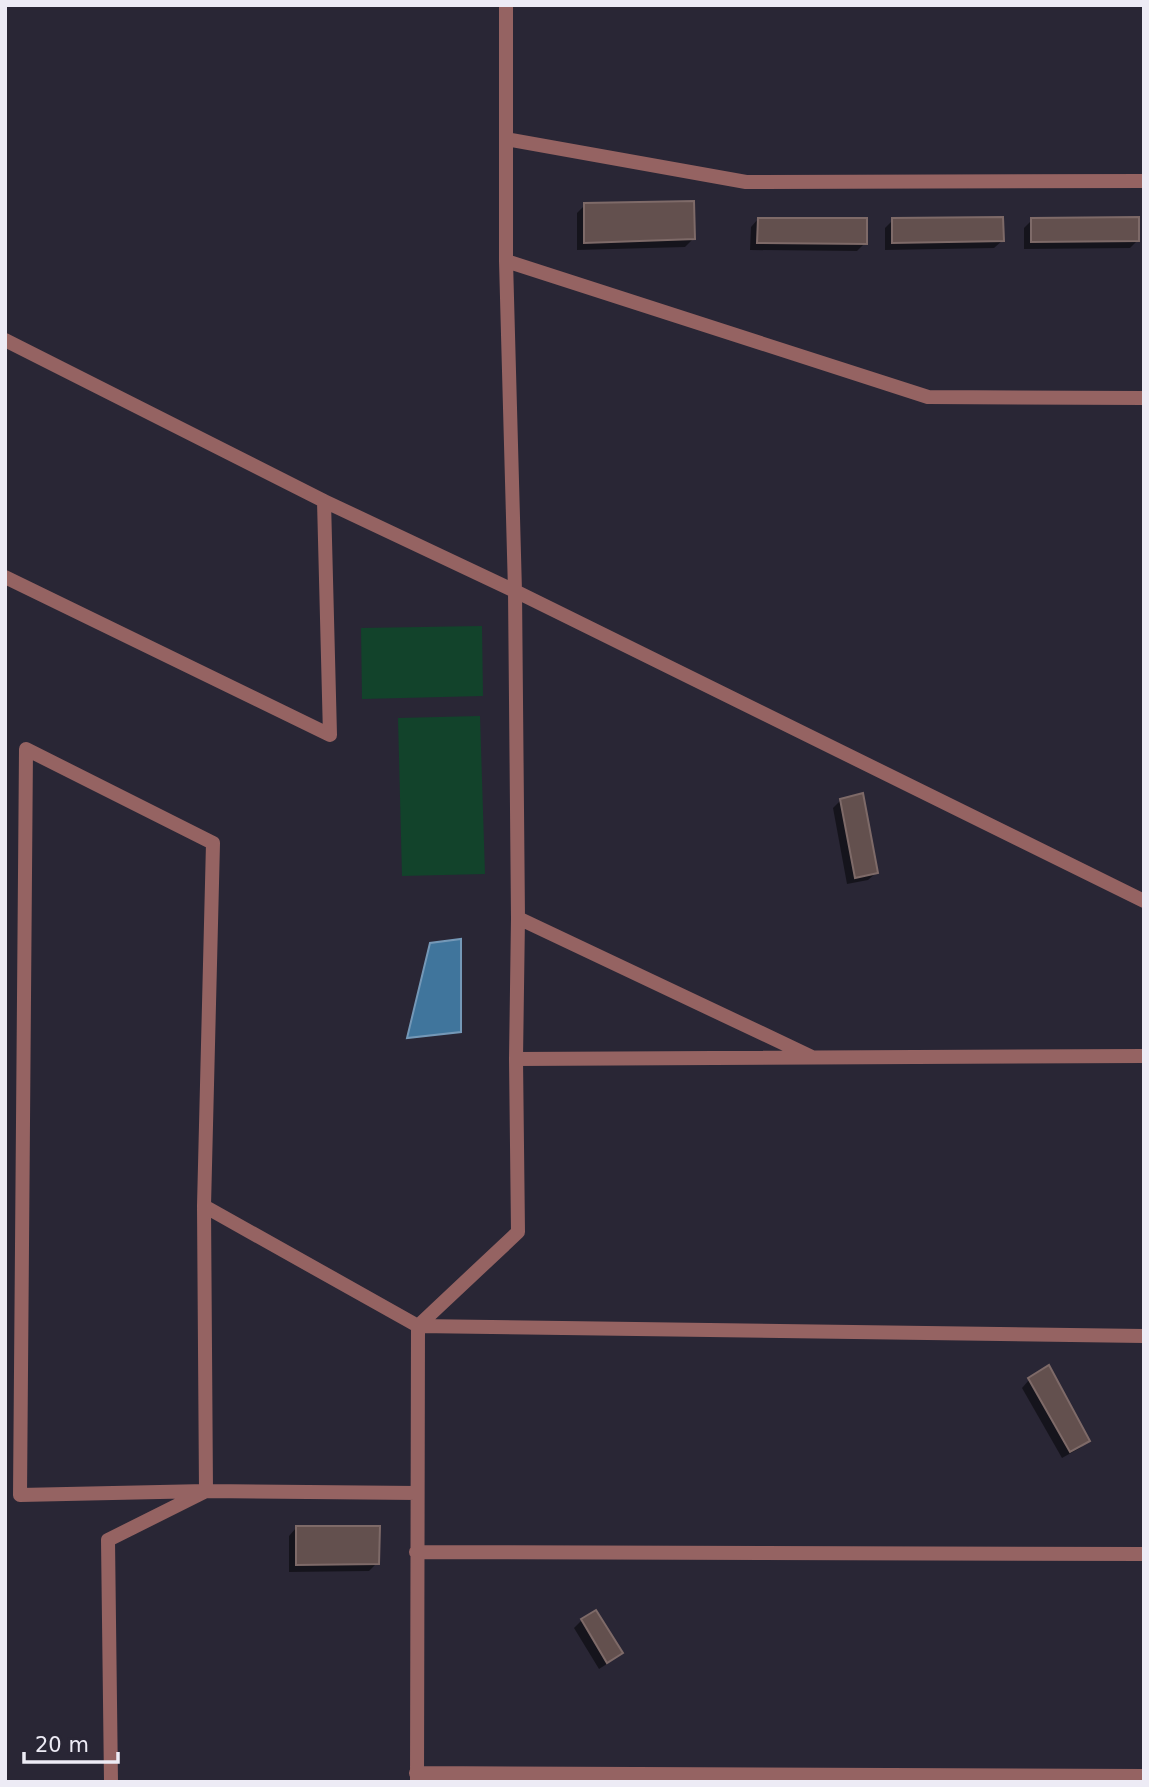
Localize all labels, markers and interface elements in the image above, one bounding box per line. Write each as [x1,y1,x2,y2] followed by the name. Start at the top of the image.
[24,1720,119,1764] scale bar
[35,1733,89,1757] text: 20 m

